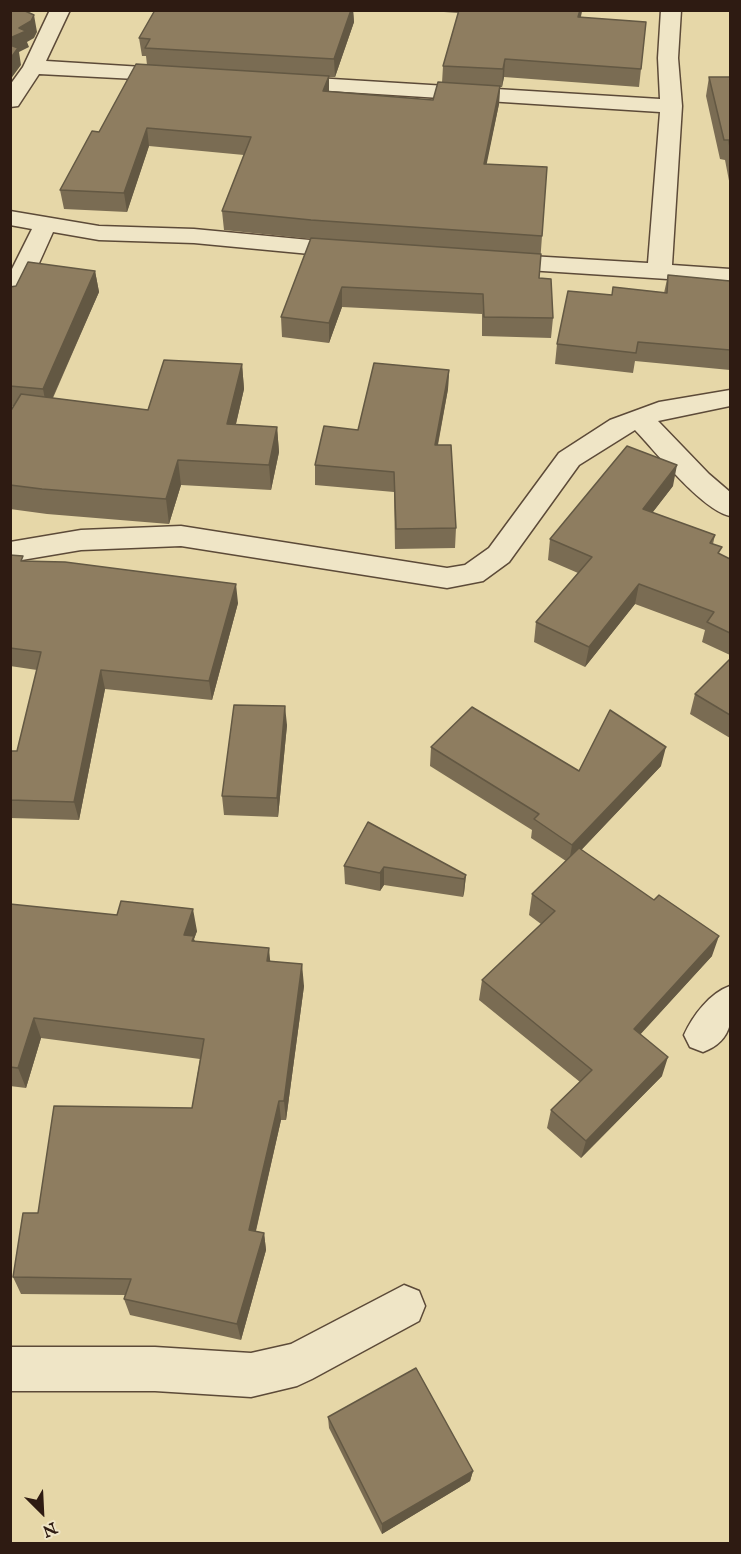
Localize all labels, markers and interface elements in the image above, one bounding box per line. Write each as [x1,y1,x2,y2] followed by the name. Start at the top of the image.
[12,1482,72,1542] north arrow
[39,1516,60,1540] text: N

